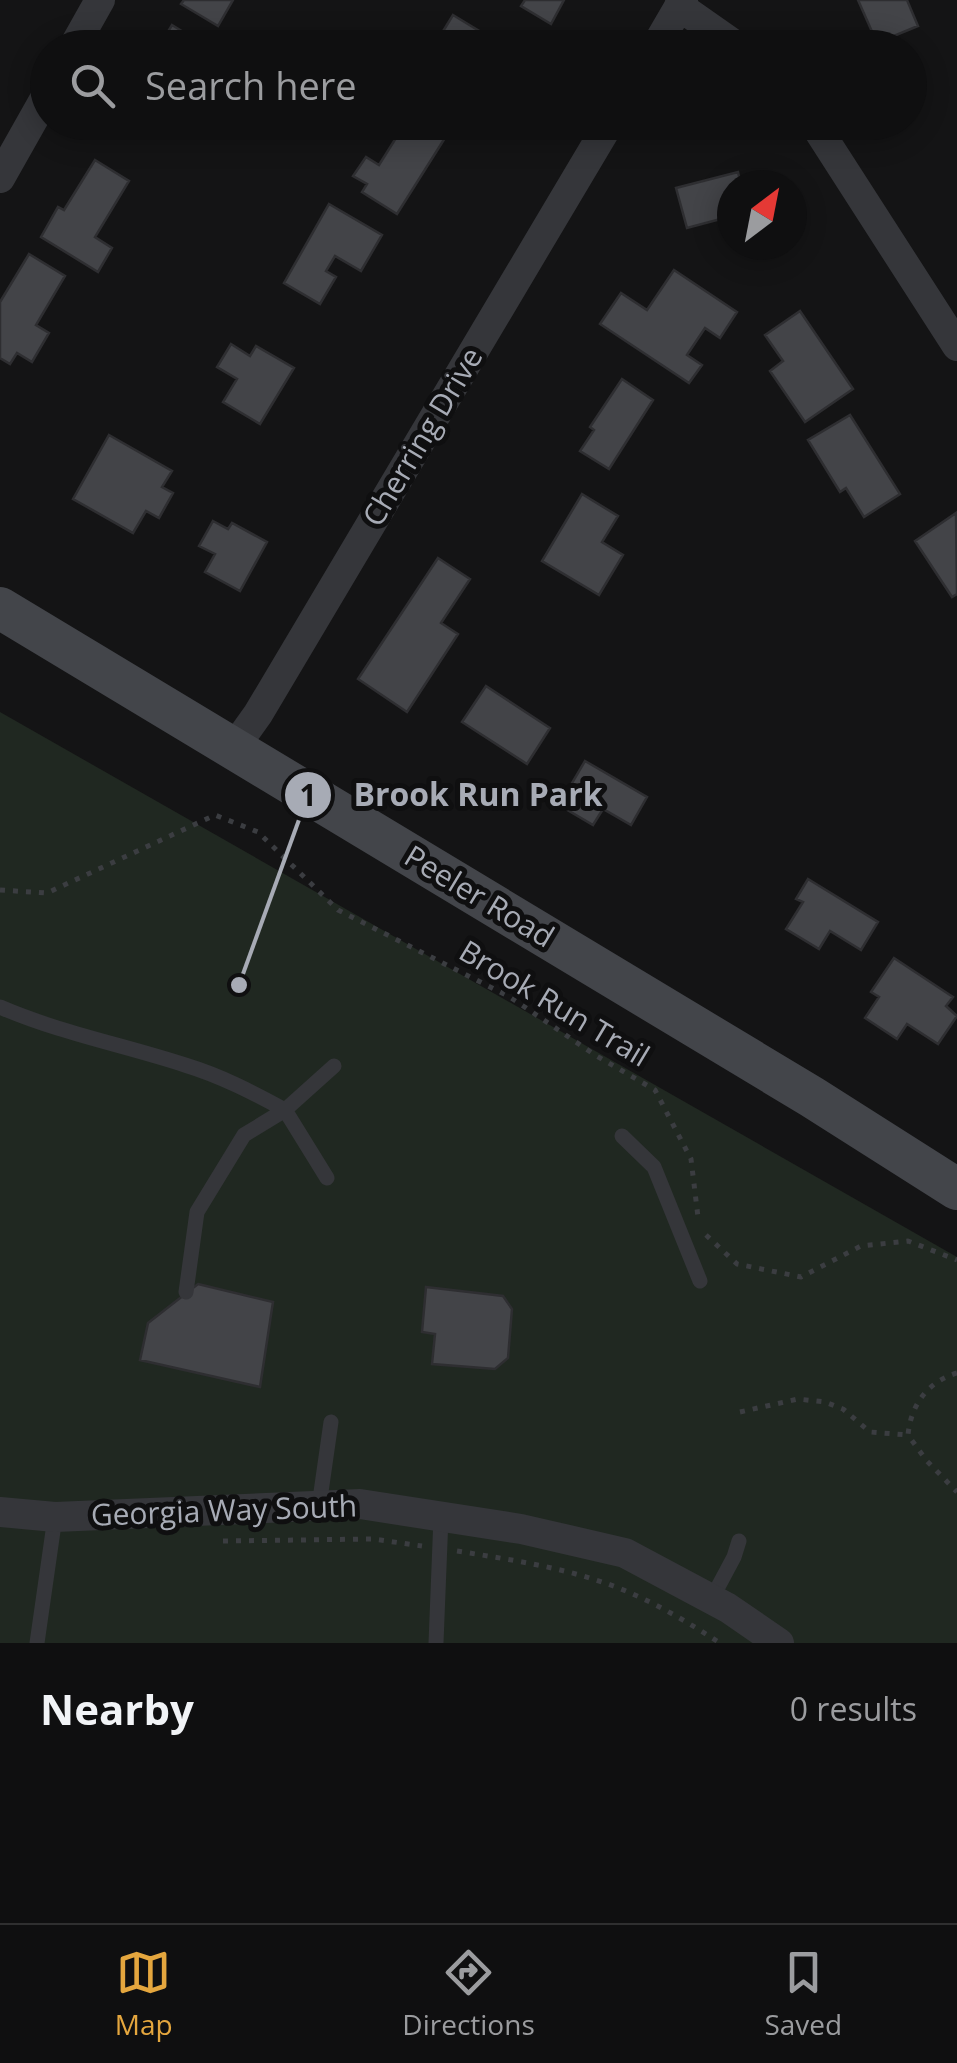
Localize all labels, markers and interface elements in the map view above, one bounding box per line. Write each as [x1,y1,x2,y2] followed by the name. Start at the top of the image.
[30,30,927,140] search box
[65,58,120,113] icon: search
[145,59,357,111] text: Search here
[717,170,807,260] north arrow
[352,339,491,533] street label: Cherring Drive
[283,764,622,826] callout: Brook Run Park
[353,772,603,815] text: Brook Run Park
[299,774,317,815] text: 1
[397,835,562,957] street label: Peeler Road
[452,930,657,1076] street label: Brook Run Trail
[90,1484,358,1535] street label: Georgia Way South
[40,1680,194,1737] text: Nearby
[790,1687,917,1730] text: 0 results
[115,1945,173,2043] tab: Map
[402,1945,535,2043] tab: Directions
[764,1945,842,2043] tab: Saved

